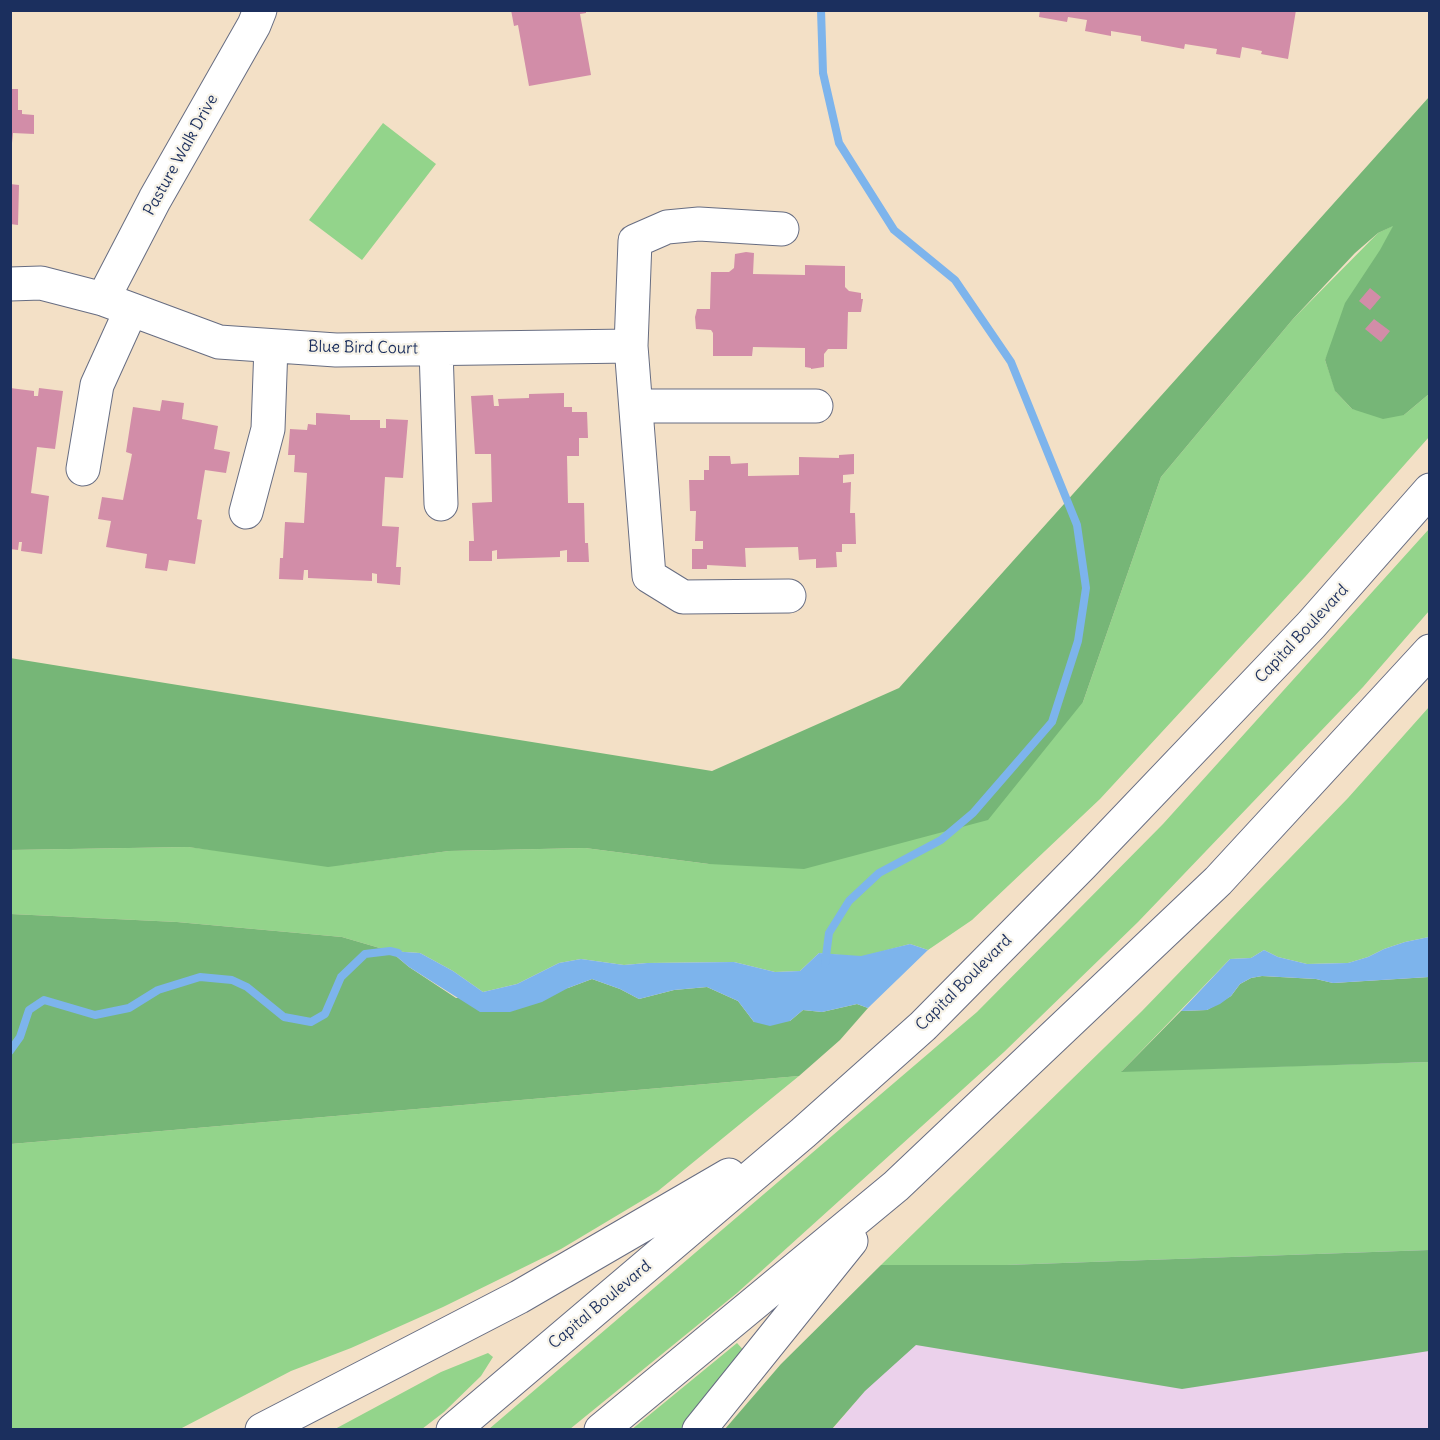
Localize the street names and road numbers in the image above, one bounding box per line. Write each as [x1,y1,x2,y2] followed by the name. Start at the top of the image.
[140,91,222,219] street label: Pasture Walk Drive
[308,337,418,359] street label: Blue Bird Court
[1251,581,1353,687] street label: Capital Boulevard
[912,931,1016,1035] street label: Capital Boulevard
[545,1257,655,1353] street label: Capital Boulevard

